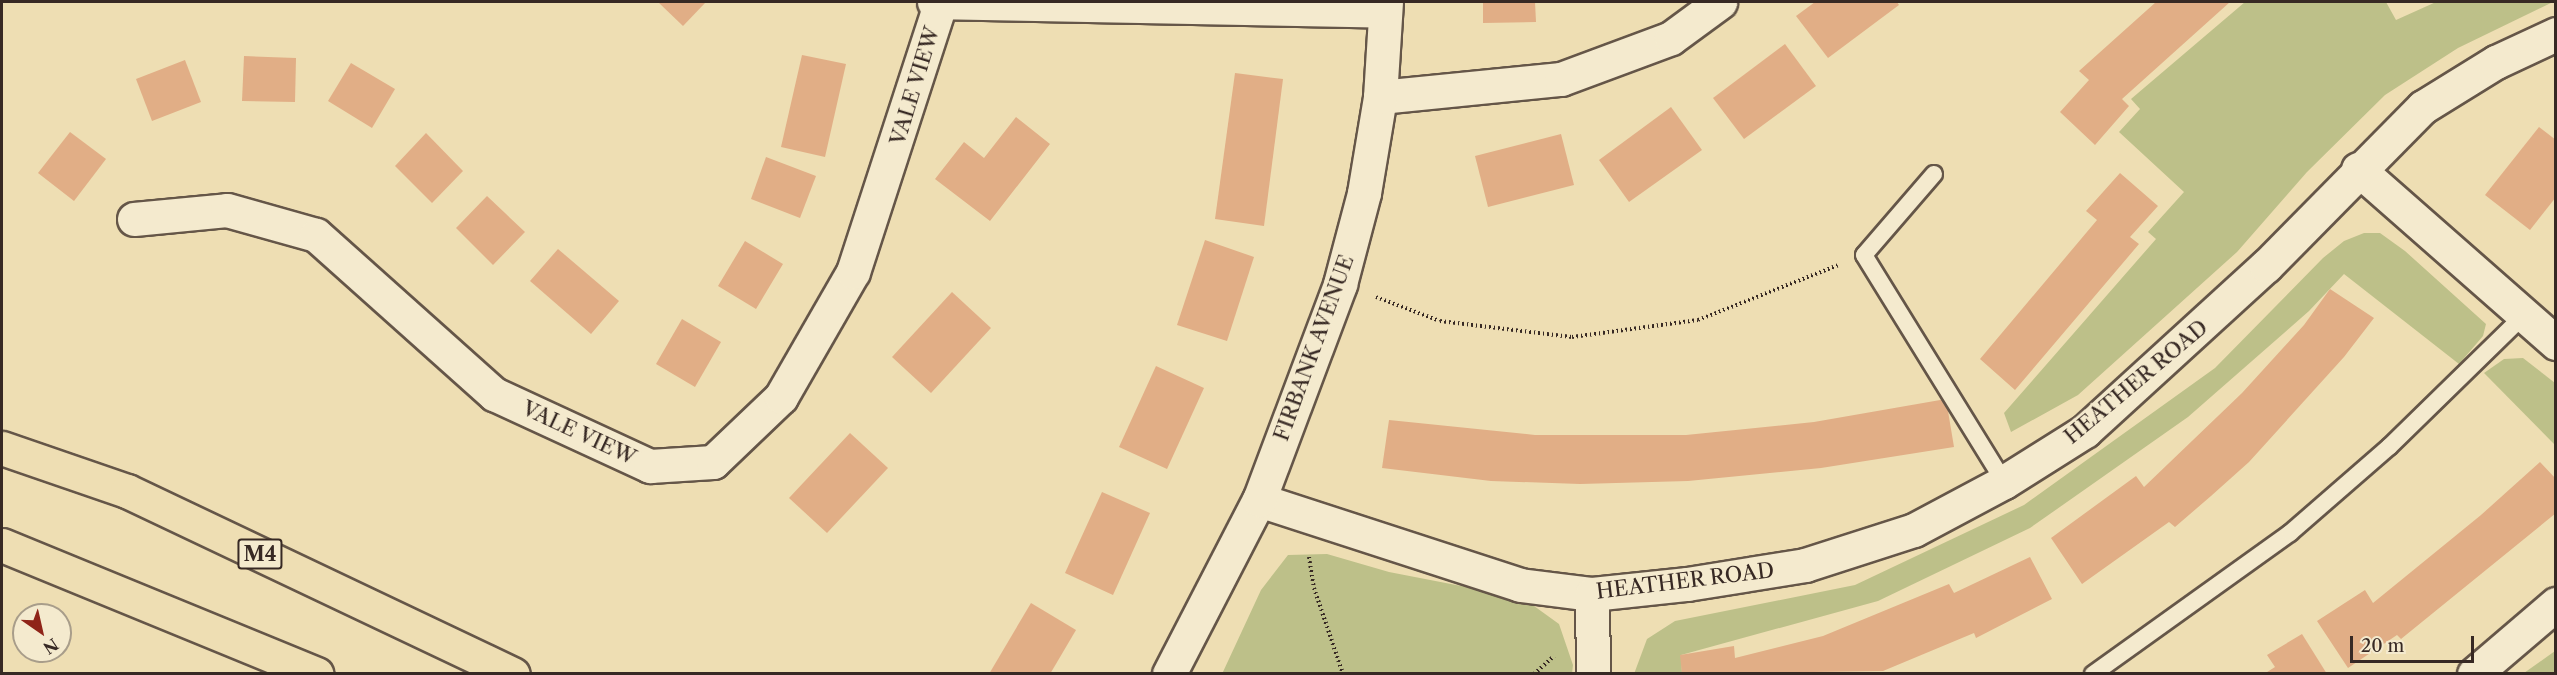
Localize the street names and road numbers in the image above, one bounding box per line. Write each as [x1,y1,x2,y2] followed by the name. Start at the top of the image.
[885,23,945,149] street label: VALE VIEW
[1268,251,1360,445] street label: FIRBANK AVENUE
[2059,314,2213,450] street label: HEATHER ROAD
[518,395,640,471] street label: VALE VIEW
[236,537,284,571] road number: M4
[1594,558,1776,604] street label: HEATHER ROAD

